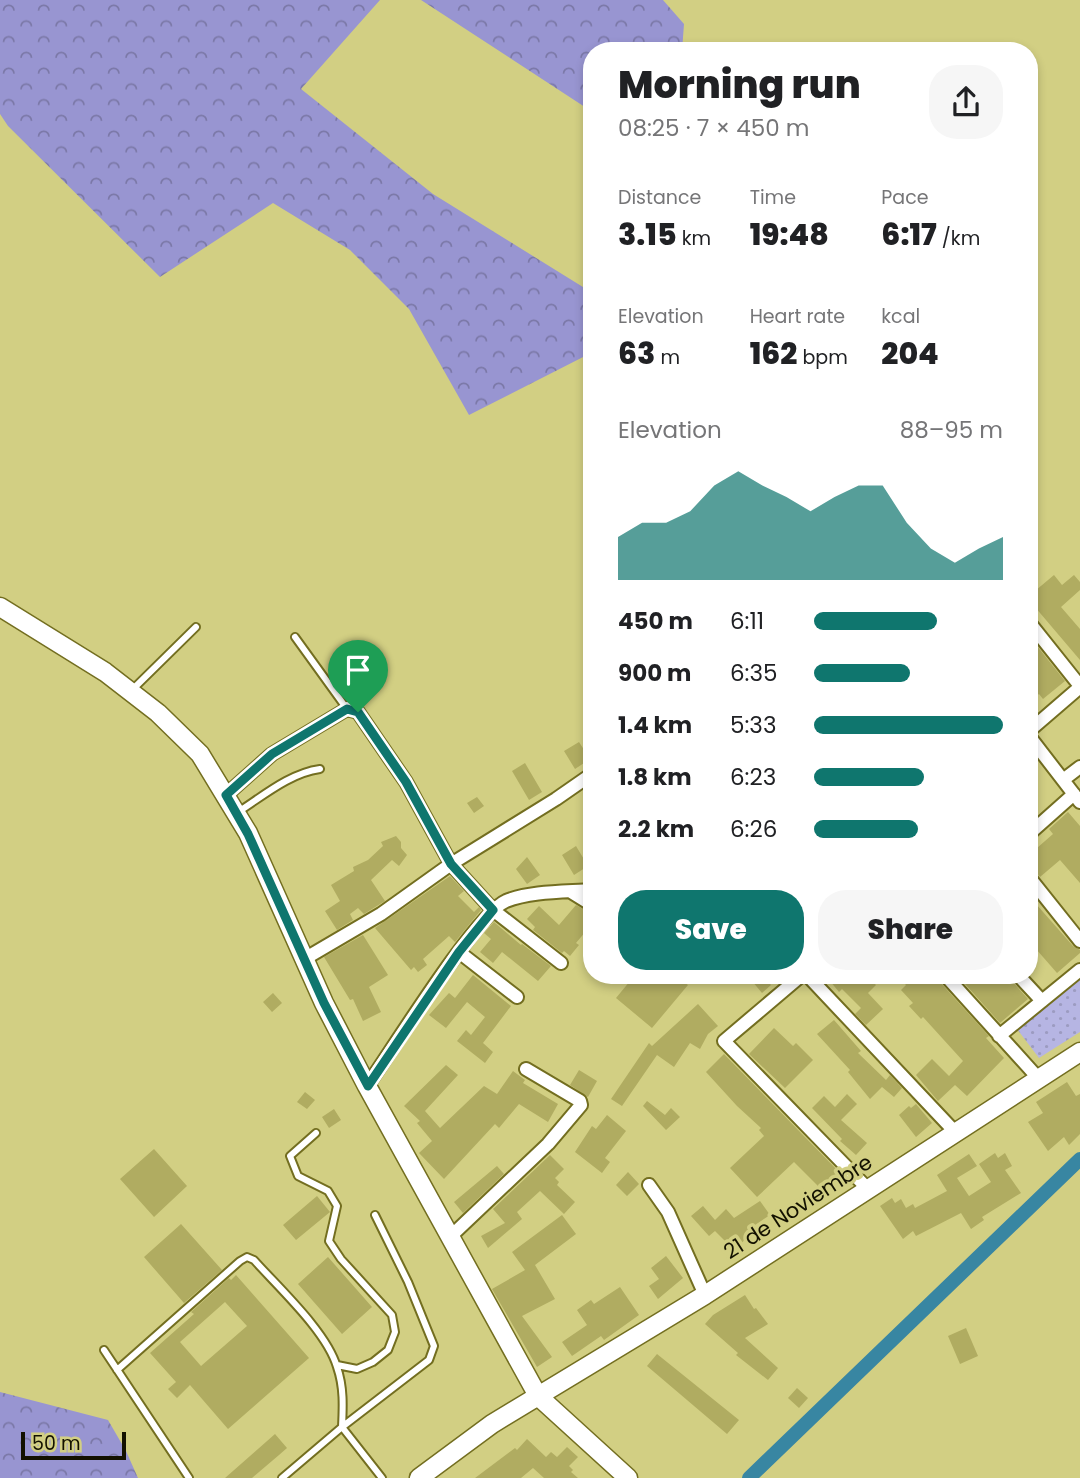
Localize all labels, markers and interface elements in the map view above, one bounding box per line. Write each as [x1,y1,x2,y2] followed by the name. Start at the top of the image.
[618,58,861,111] text: Morning run
[929,65,1003,139] button: share
[618,112,810,144] text: 08:25 · 7 × 450 m
[618,184,701,211] text: Distance
[750,184,796,211] text: Time
[881,184,929,211] text: Pace
[618,213,677,256] text: 3.15
[750,213,829,256] text: 19:48
[881,213,937,256] text: 6:17
[677,225,711,252] text: km
[937,225,980,252] text: /km
[618,303,704,330] text: Elevation
[750,303,845,330] text: Heart rate
[881,303,920,330] text: kcal
[618,332,655,375] text: 63
[750,332,797,375] text: 162
[881,332,939,375] text: 204
[655,344,680,371] text: m
[797,344,848,371] text: bpm
[618,414,722,446] text: Elevation
[900,414,1003,446] text: 88–95 m
[618,605,693,637] text: 450 m
[730,605,764,637] text: 6:11
[328,640,388,712] pin
[339,651,377,689] icon: arrive
[618,657,691,689] text: 900 m
[730,657,778,689] text: 6:35
[618,709,692,741] text: 1.4 km
[730,709,776,741] text: 5:33
[618,761,692,793] text: 1.8 km
[730,761,776,793] text: 6:23
[618,813,694,845] text: 2.2 km
[730,813,777,845] text: 6:26
[618,890,804,970] button: Save
[818,890,1003,970] button: Share
[718,1148,878,1266] street label: 21 de Noviembre
[21,1429,126,1461] scale bar
[32,1430,81,1457] text: 50 m

